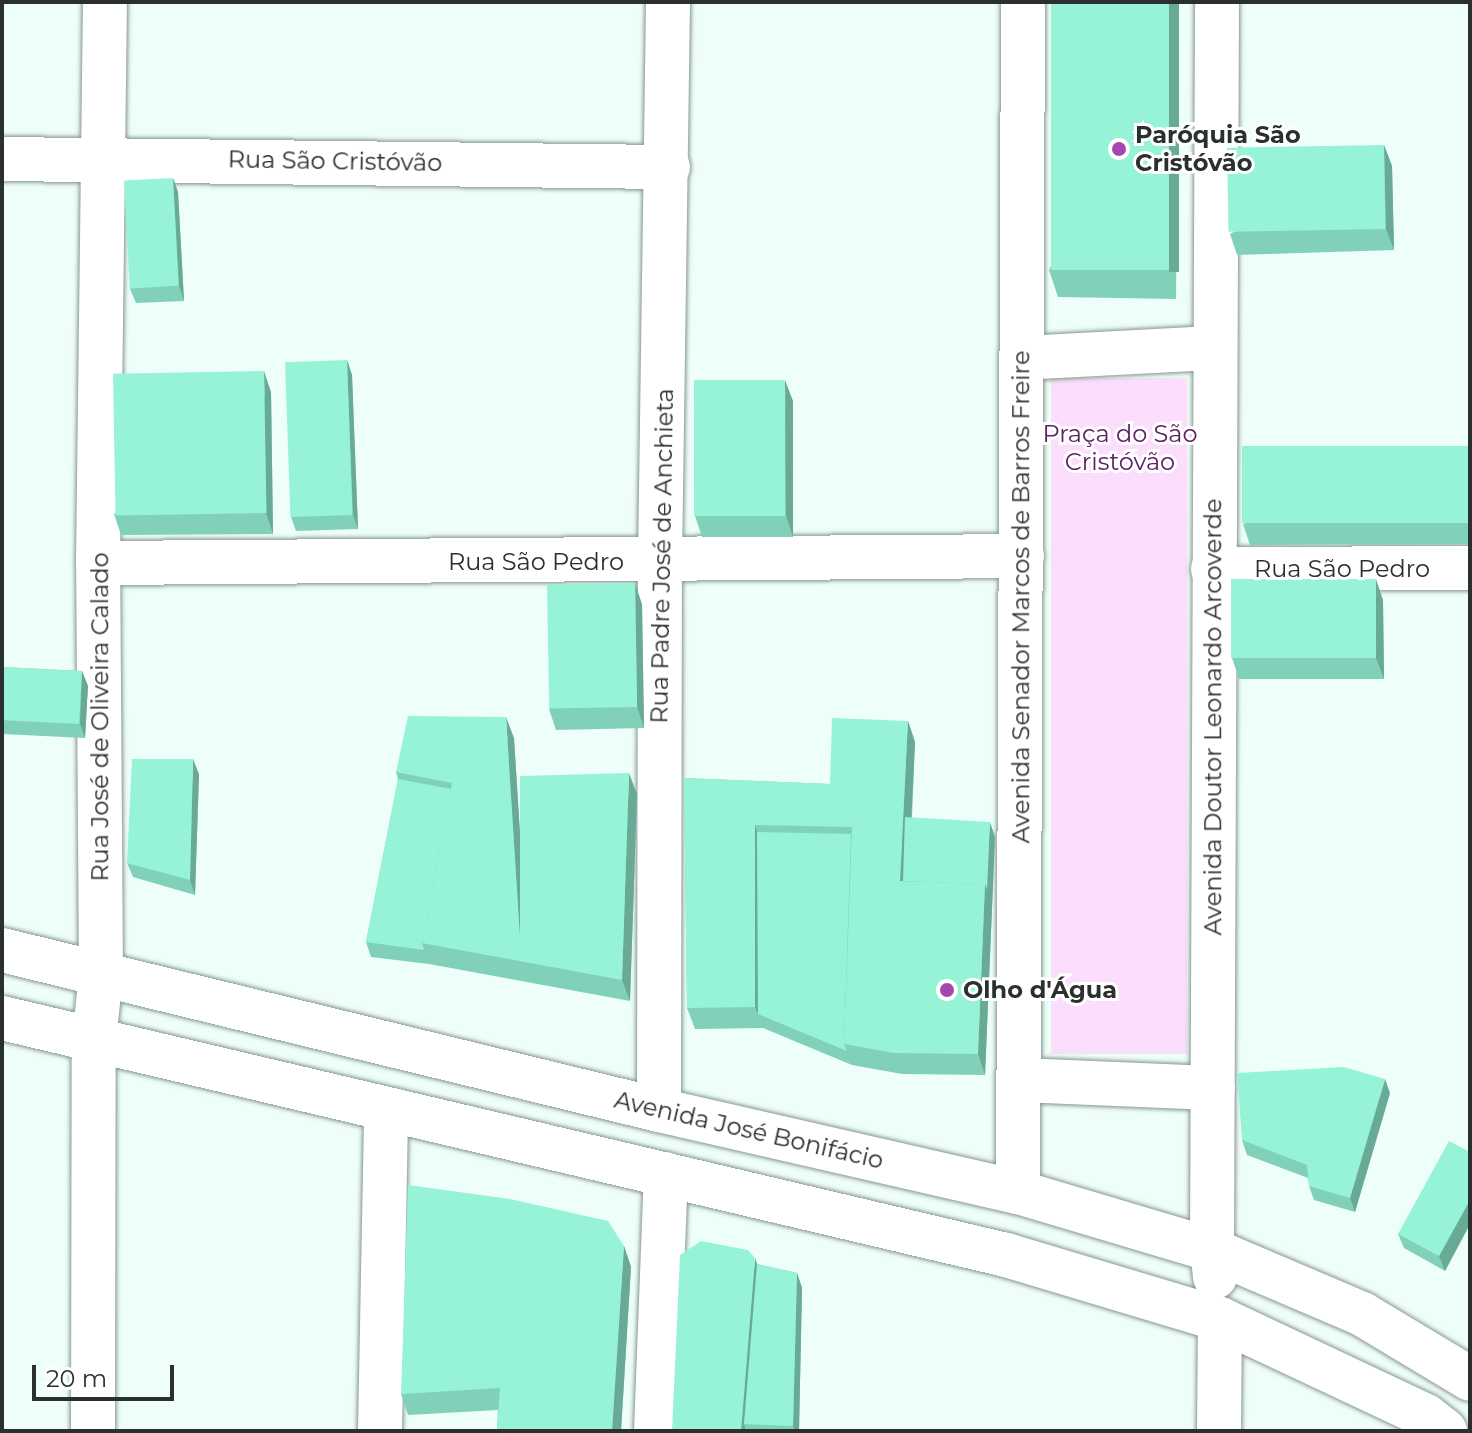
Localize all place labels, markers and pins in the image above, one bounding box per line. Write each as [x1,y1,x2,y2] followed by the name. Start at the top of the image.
[1135,121,1301,177] place label: Paróquia São Cristóvão
[1110,140,1128,158] marker: Paróquia São Cristóvão
[963,976,1117,1004] place label: Olho d'Água
[938,981,956,999] marker: Olho d'Água

